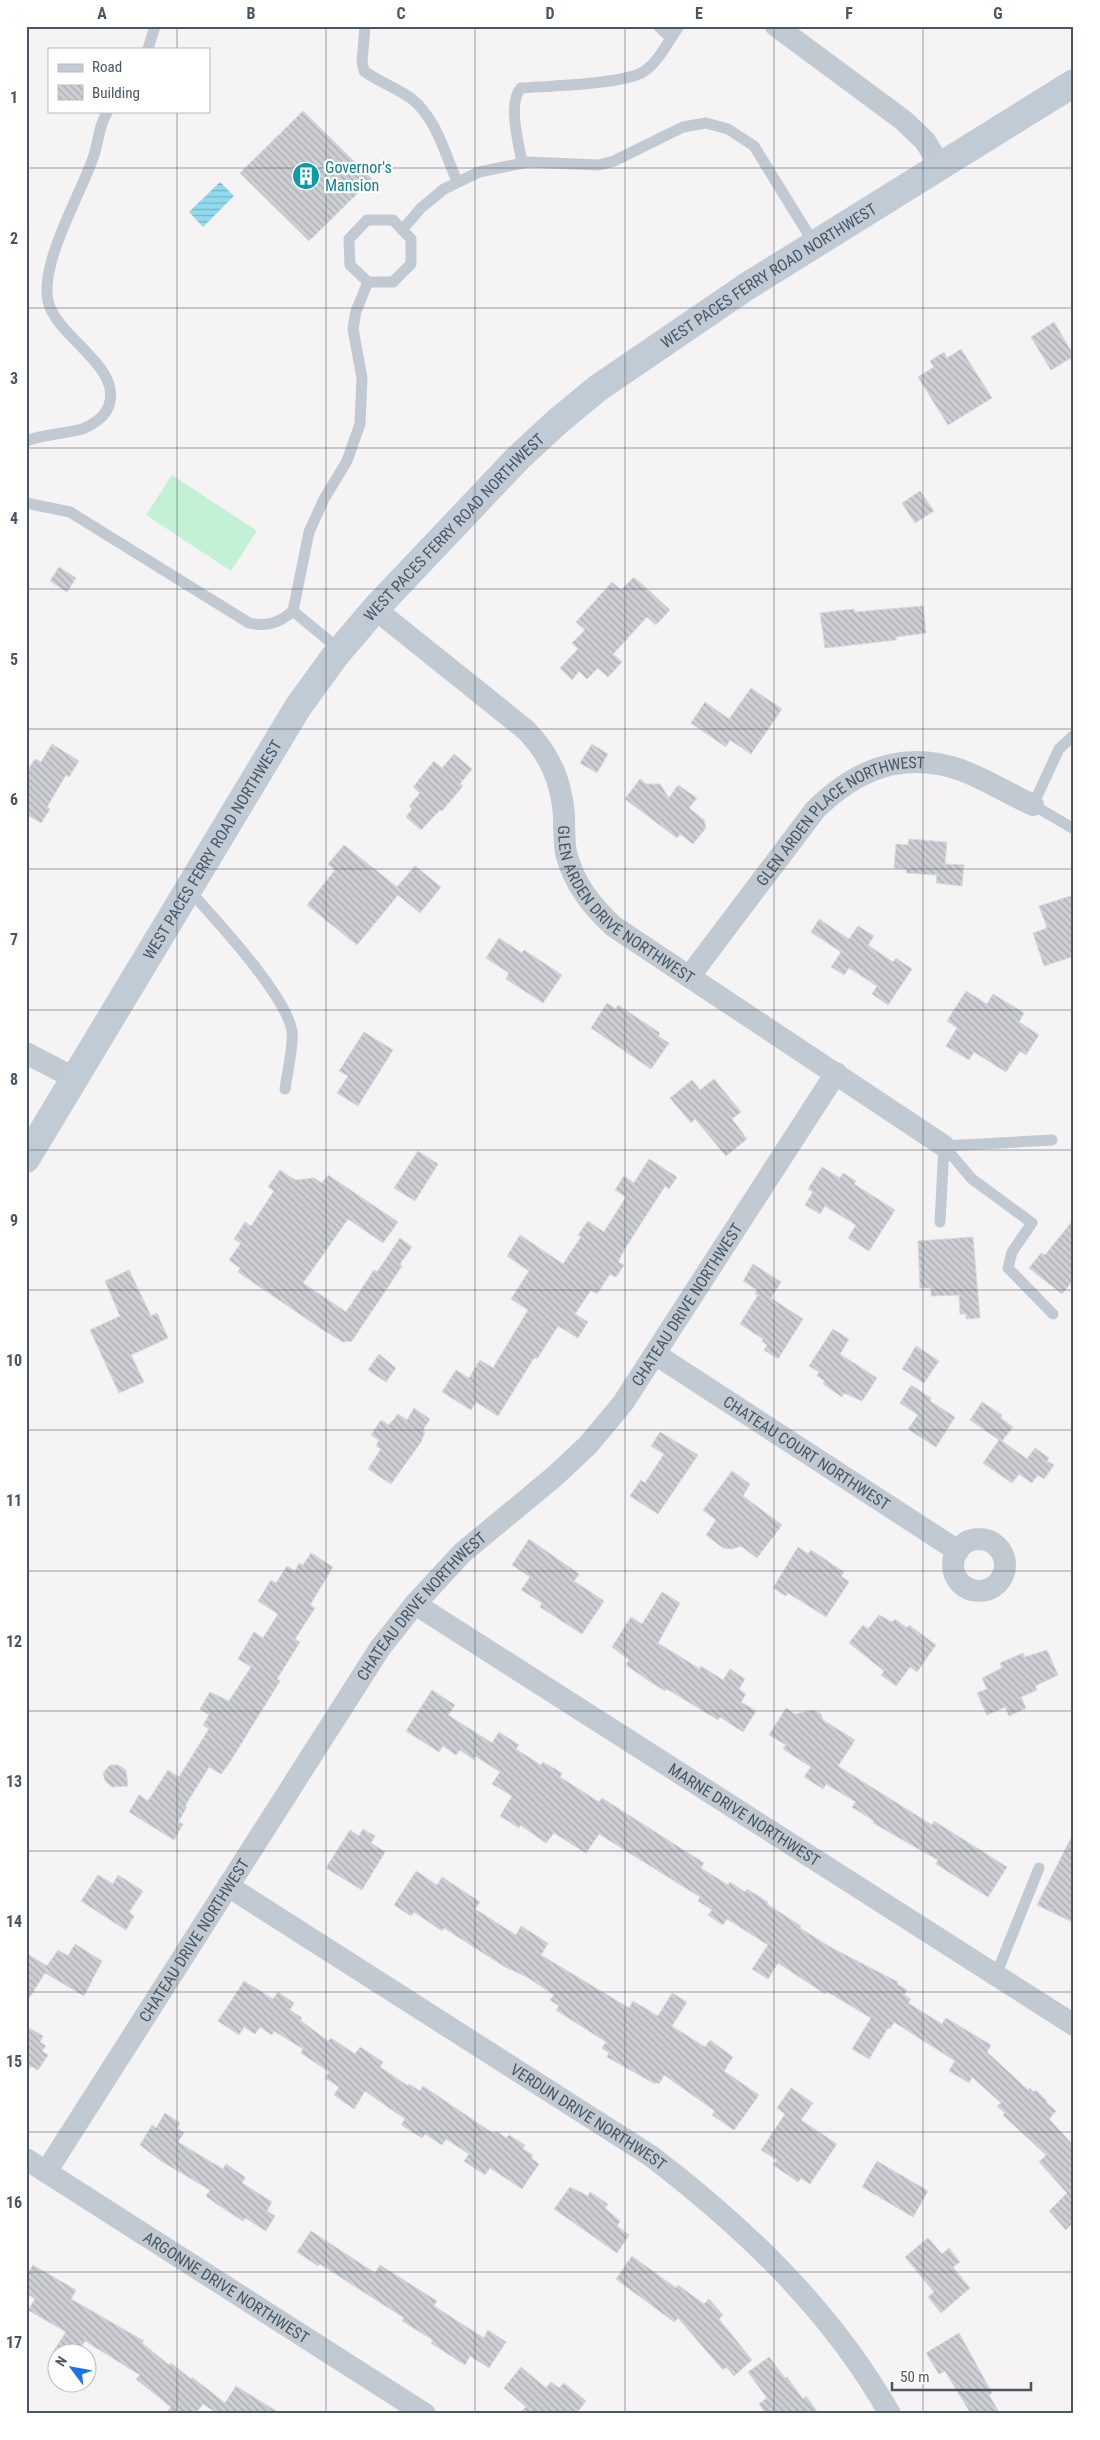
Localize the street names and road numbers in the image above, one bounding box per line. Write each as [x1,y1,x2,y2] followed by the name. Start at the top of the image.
[657,199,880,352] street label: WEST PACES FERRY ROAD NORTHWEST
[360,429,548,625] street label: WEST PACES FERRY ROAD NORTHWEST
[139,736,285,963] street label: WEST PACES FERRY ROAD NORTHWEST
[752,752,925,889] street label: GLEN ARDEN PLACE NORTHWEST
[555,825,698,987] street label: GLEN ARDEN DRIVE NORTHWEST
[627,1219,746,1389] street label: CHATEAU DRIVE NORTHWEST
[720,1392,894,1514] street label: CHATEAU COURT NORTHWEST
[352,1528,490,1684] street label: CHATEAU DRIVE NORTHWEST
[665,1759,824,1870] street label: MARNE DRIVE NORTHWEST
[135,1855,253,2025] street label: CHATEAU DRIVE NORTHWEST
[507,2059,670,2174] street label: VERDUN DRIVE NORTHWEST
[140,2227,313,2347] street label: ARGONNE DRIVE NORTHWEST

